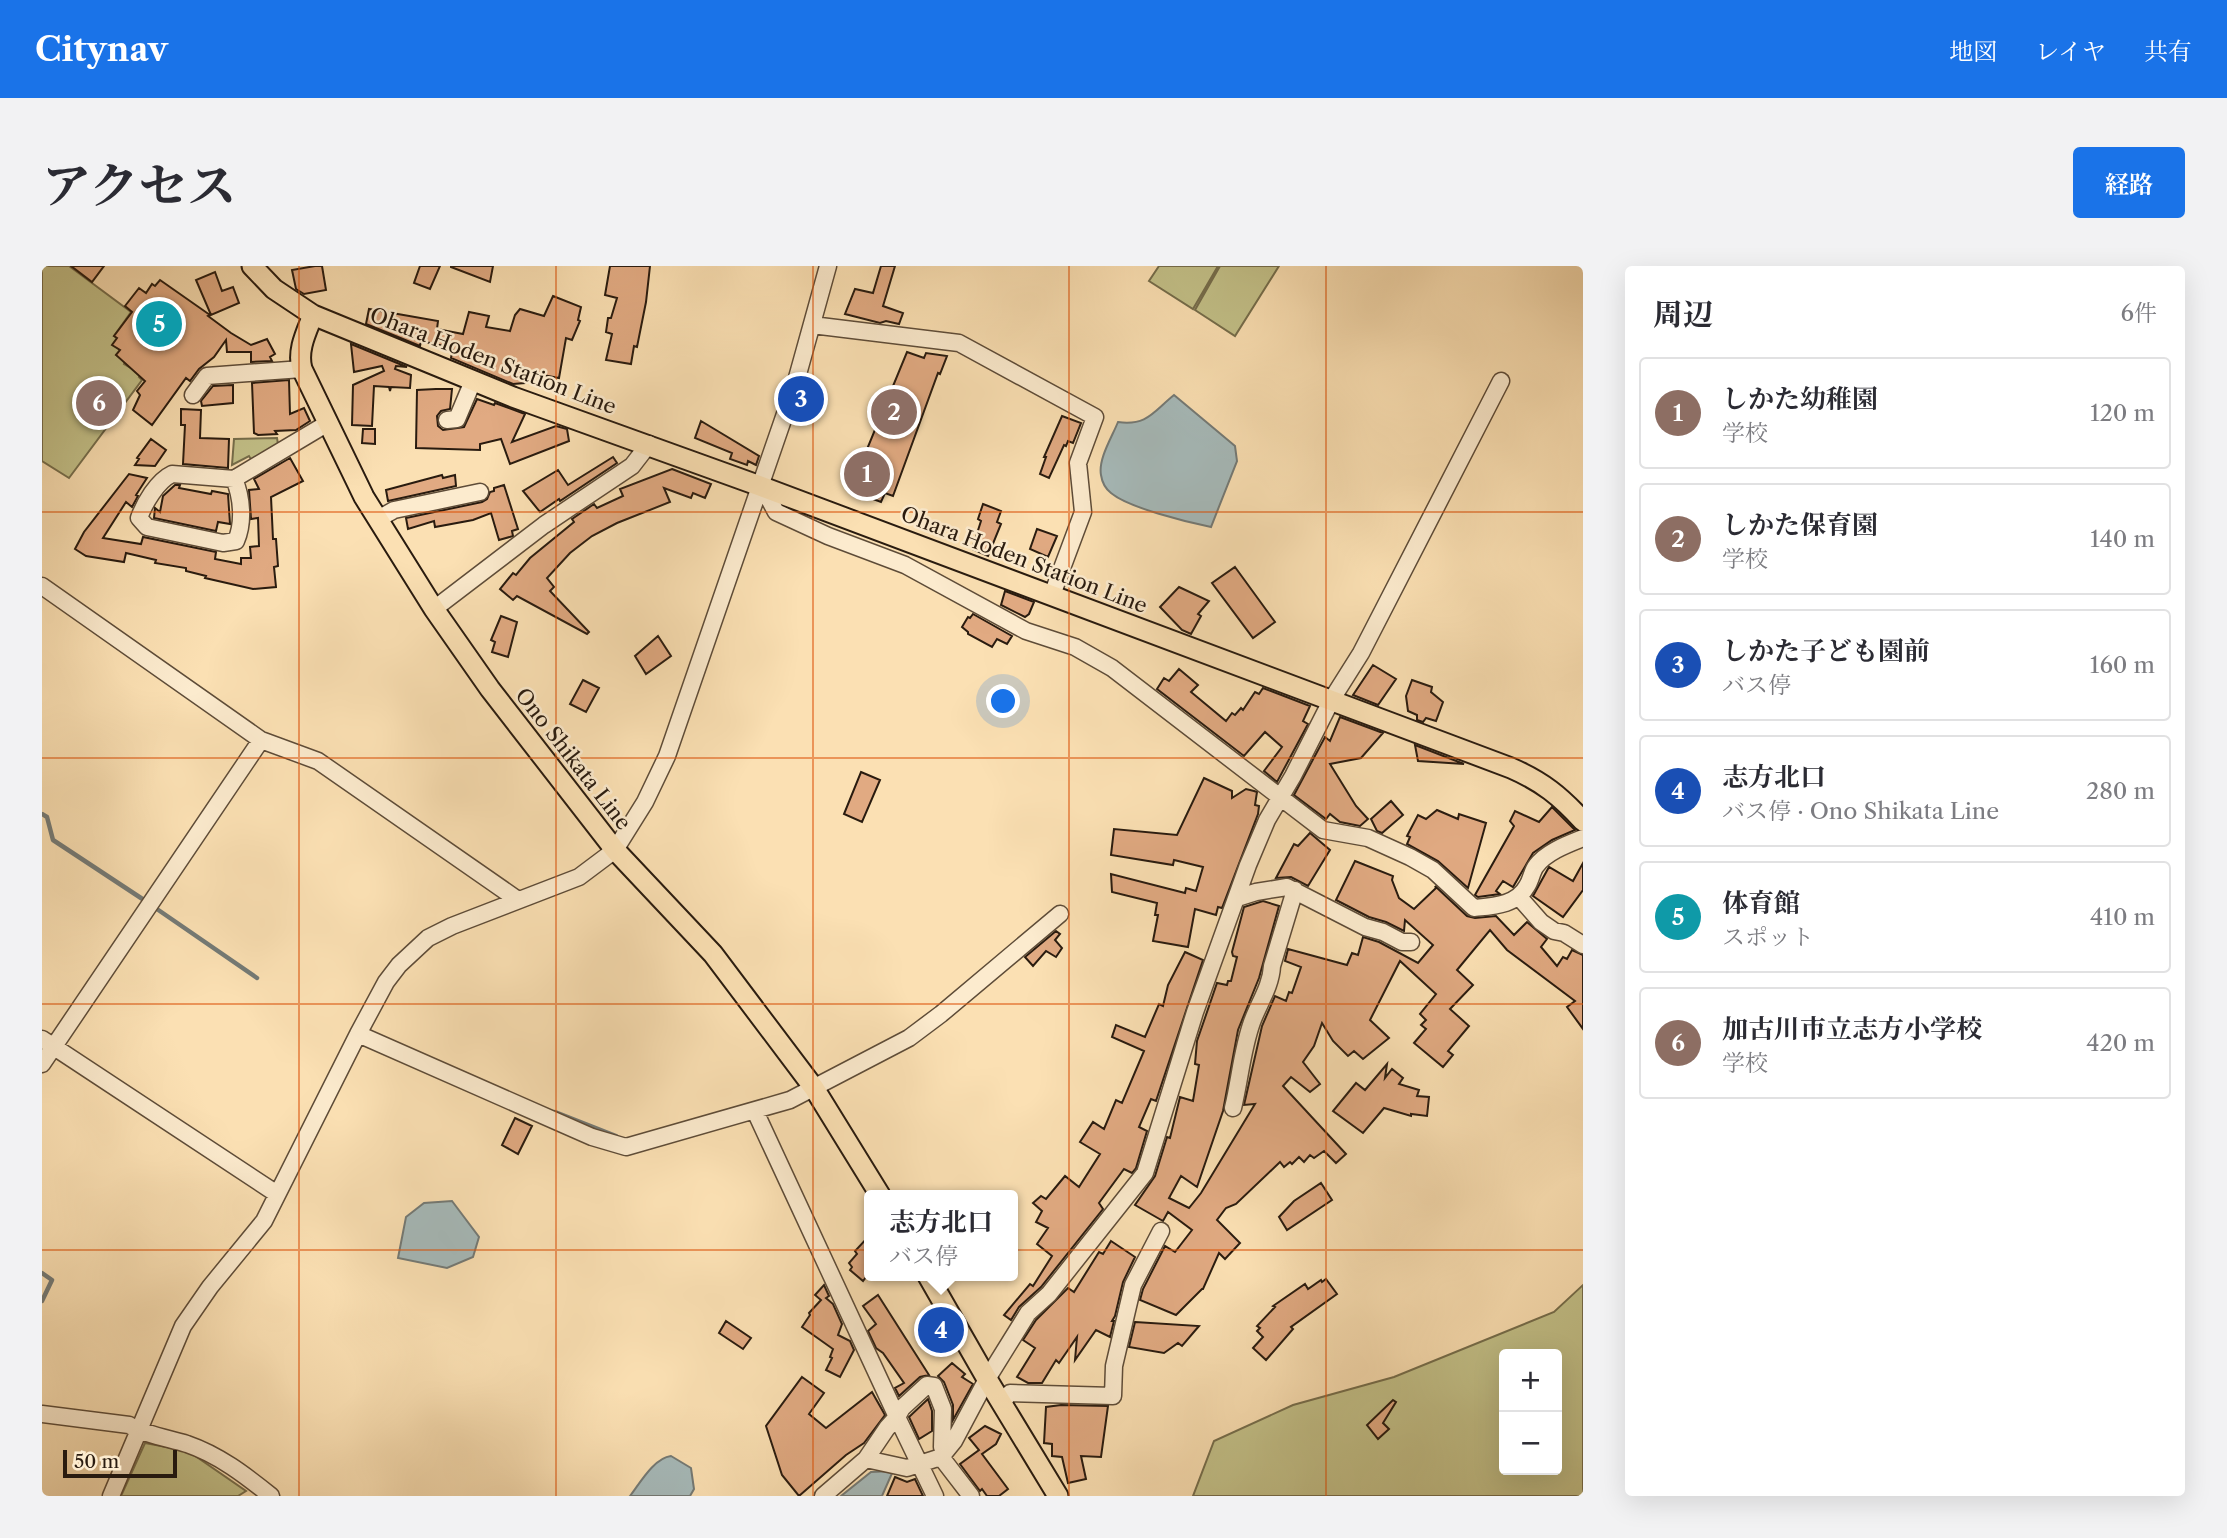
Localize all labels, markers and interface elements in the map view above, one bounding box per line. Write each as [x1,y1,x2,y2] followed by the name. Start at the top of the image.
[35,29,168,70] text: Citynav
[1949,37,1997,66] text: 地図
[2035,37,2106,66] text: レイヤ
[2144,37,2192,66] text: 共有
[2073,147,2185,218] button: 経路
[42,155,237,216] text: アクセス
[1653,296,1713,333] text: 周辺
[136,298,182,350] pin: 5
[2121,299,2157,327] text: 6件
[366,302,620,419] street label: Ohara Hoden Station Line
[778,373,824,425] pin: 3
[76,377,122,429] pin: 6
[1722,383,1878,415] text: しかた幼稚園
[871,386,917,438] pin: 2
[1673,399,1683,427] text: 1
[2090,399,2155,427] text: 120 m
[1722,419,1768,447] text: 学校
[844,448,890,500] pin: 1
[897,501,1151,618] street label: Ohara Hoden Station Line
[1722,509,1878,541] text: しかた保育園
[1671,525,1685,553] text: 2
[2090,525,2155,553] text: 140 m
[1722,545,1768,573] text: 学校
[1722,635,1930,667] text: しかた子ども園前
[1672,651,1685,679] text: 3
[2090,651,2155,679] text: 160 m
[1722,671,1791,699] text: バス停
[510,683,636,835] street label: Ono Shikata Line
[986,684,1020,718] your location
[1722,761,1826,793] text: 志方北口
[1671,777,1685,805] text: 4
[2086,777,2155,805] text: 280 m
[1722,797,1999,825] text: バス停 · Ono Shikata Line
[1722,887,1800,919] text: 体育館
[1672,903,1684,931] text: 5
[2090,903,2155,931] text: 410 m
[1722,923,1814,951] text: スポット
[1722,1013,1982,1045] text: 加古川市立志方小学校
[1671,1029,1685,1057] text: 6
[2086,1029,2155,1057] text: 420 m
[1722,1049,1768,1077] text: 学校
[864,1190,1018,1281] popup
[889,1206,993,1238] text: 志方北口
[889,1242,958,1270] text: バス停
[918,1304,964,1356] pin: 4
[1499,1349,1562,1475] map controls
[1499,1349,1562,1412] button: +
[1499,1412,1562,1475] button: −
[63,1447,177,1479] scale bar
[74,1450,119,1473] text: 50 m

